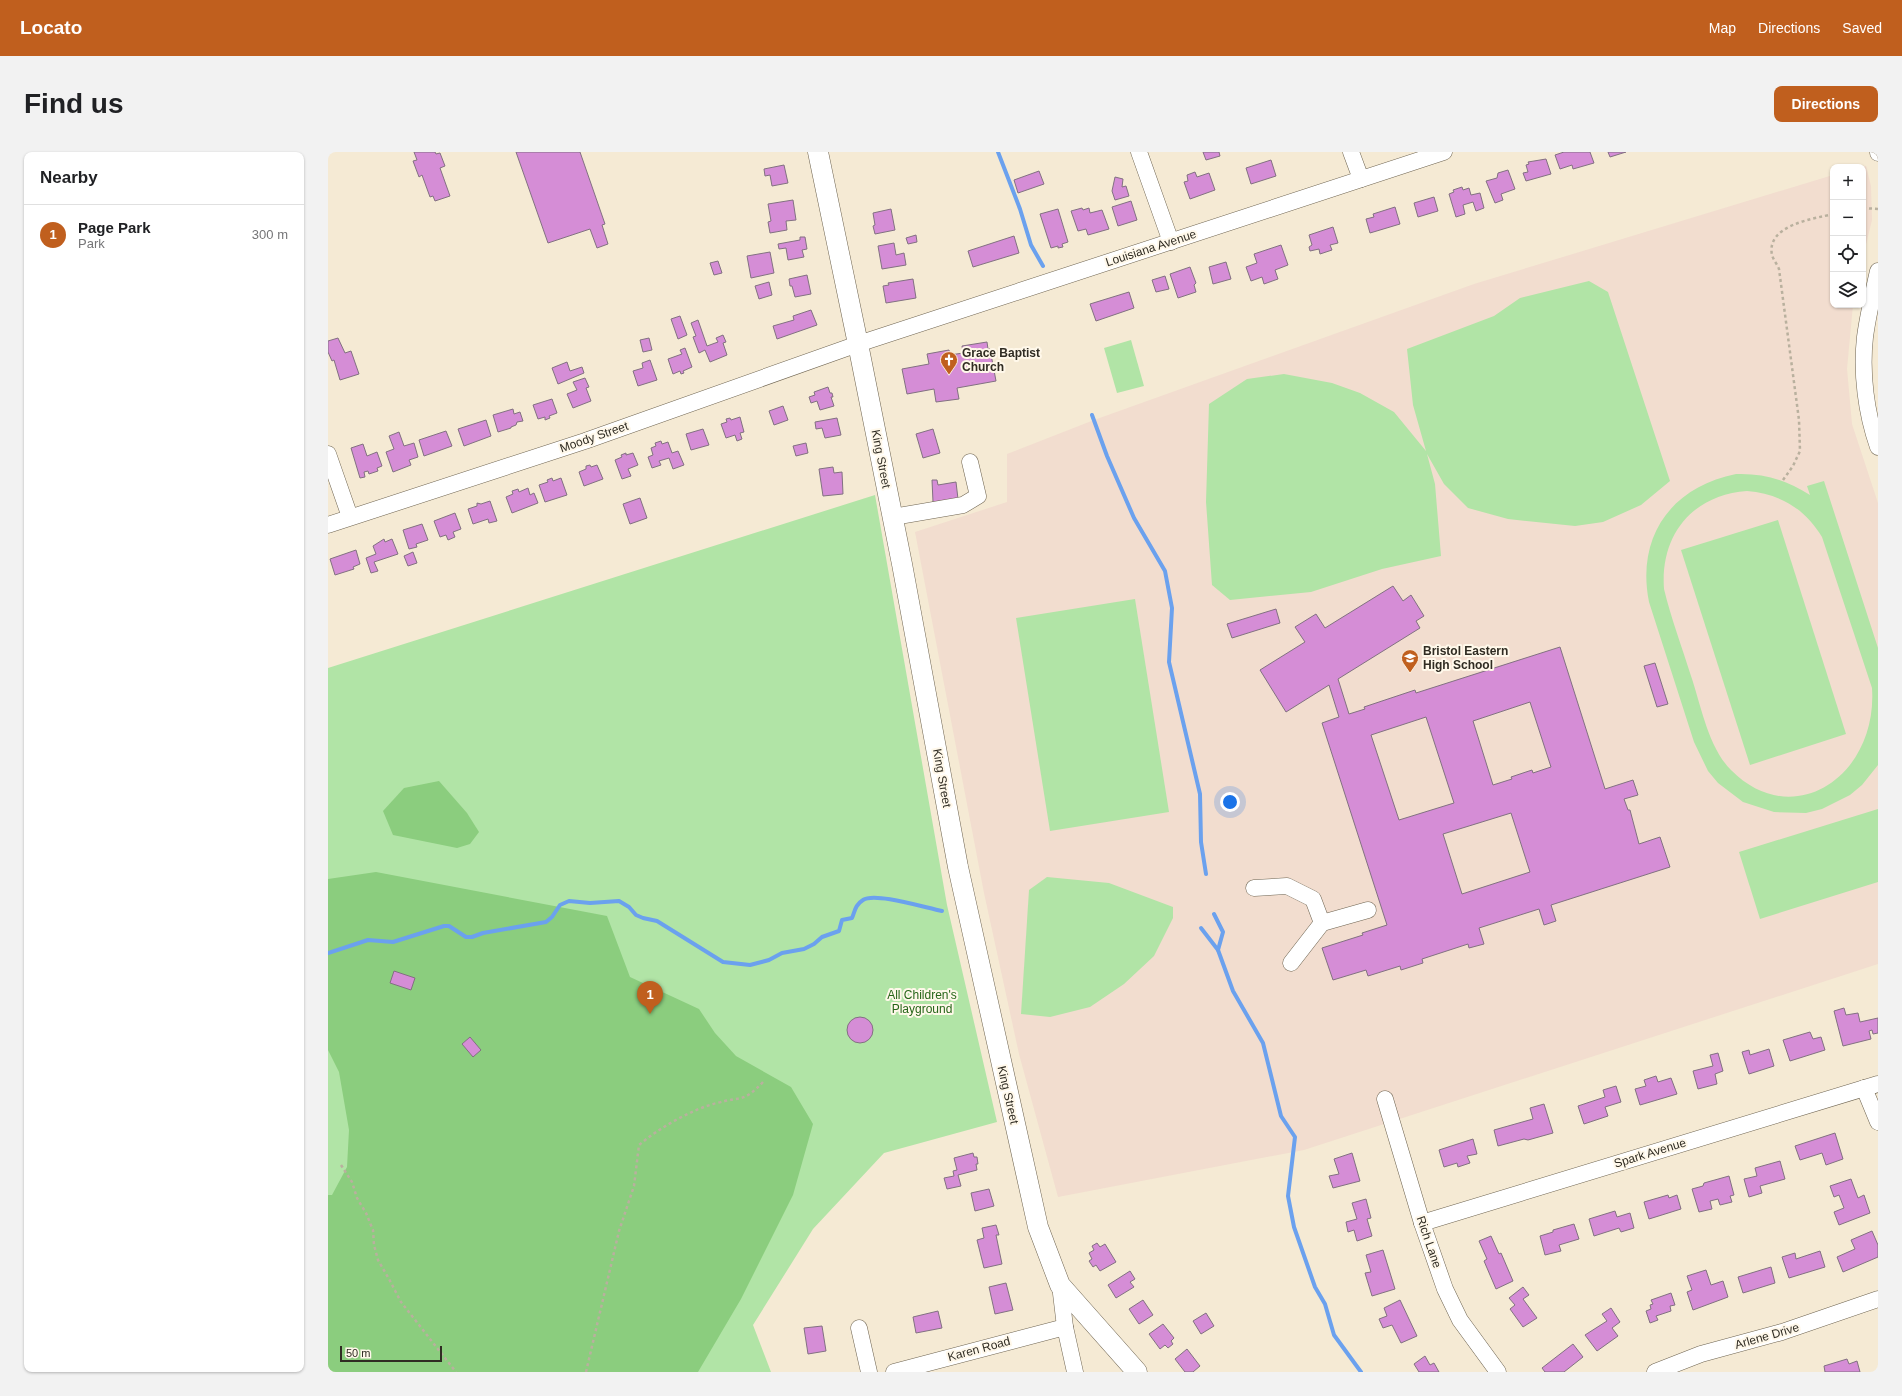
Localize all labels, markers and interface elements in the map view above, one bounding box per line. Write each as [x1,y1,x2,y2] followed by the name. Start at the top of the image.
[20,17,82,38] text: Locato
[1709,20,1736,36] text: Map
[1758,20,1820,36] text: Directions
[1842,20,1882,36] text: Saved
[1774,86,1878,122] button: Directions
[24,88,124,119] text: Find us
[1830,164,1866,308] map controls
[1830,164,1866,200] button: +
[40,168,98,187] text: Nearby
[1830,200,1866,236] button: −
[78,219,151,236] text: Page Park
[49,227,57,242] text: 1
[252,227,288,242] text: 300 m
[1104,227,1198,269] street label: Louisiana Avenue
[78,236,105,251] text: Park
[1830,236,1866,272] button: locate
[1830,272,1866,308] button: layers
[962,346,1040,374] place label: Grace Baptist Church
[939,350,959,375] church icon: Grace Baptist Church
[558,419,631,455] street label: Moody Street
[868,429,894,490] street label: King Street
[1423,644,1508,672] place label: Bristol Eastern High School
[1400,648,1420,673] school or university icon: Bristol Eastern High School
[930,748,954,809] street label: King Street
[1220,792,1240,812] your location
[637,981,663,1014] pin: 1
[887,988,957,1016] park label: All Children's Playground
[995,1064,1022,1126] street label: King Street
[1612,1135,1688,1171] street label: Spark Avenue
[1414,1214,1445,1270] street label: Rich Lane
[1733,1320,1801,1352] street label: Arlene Drive
[946,1334,1012,1364] street label: Karen Road
[340,1344,442,1363] scale bar
[346,1347,370,1359] text: 50 m

